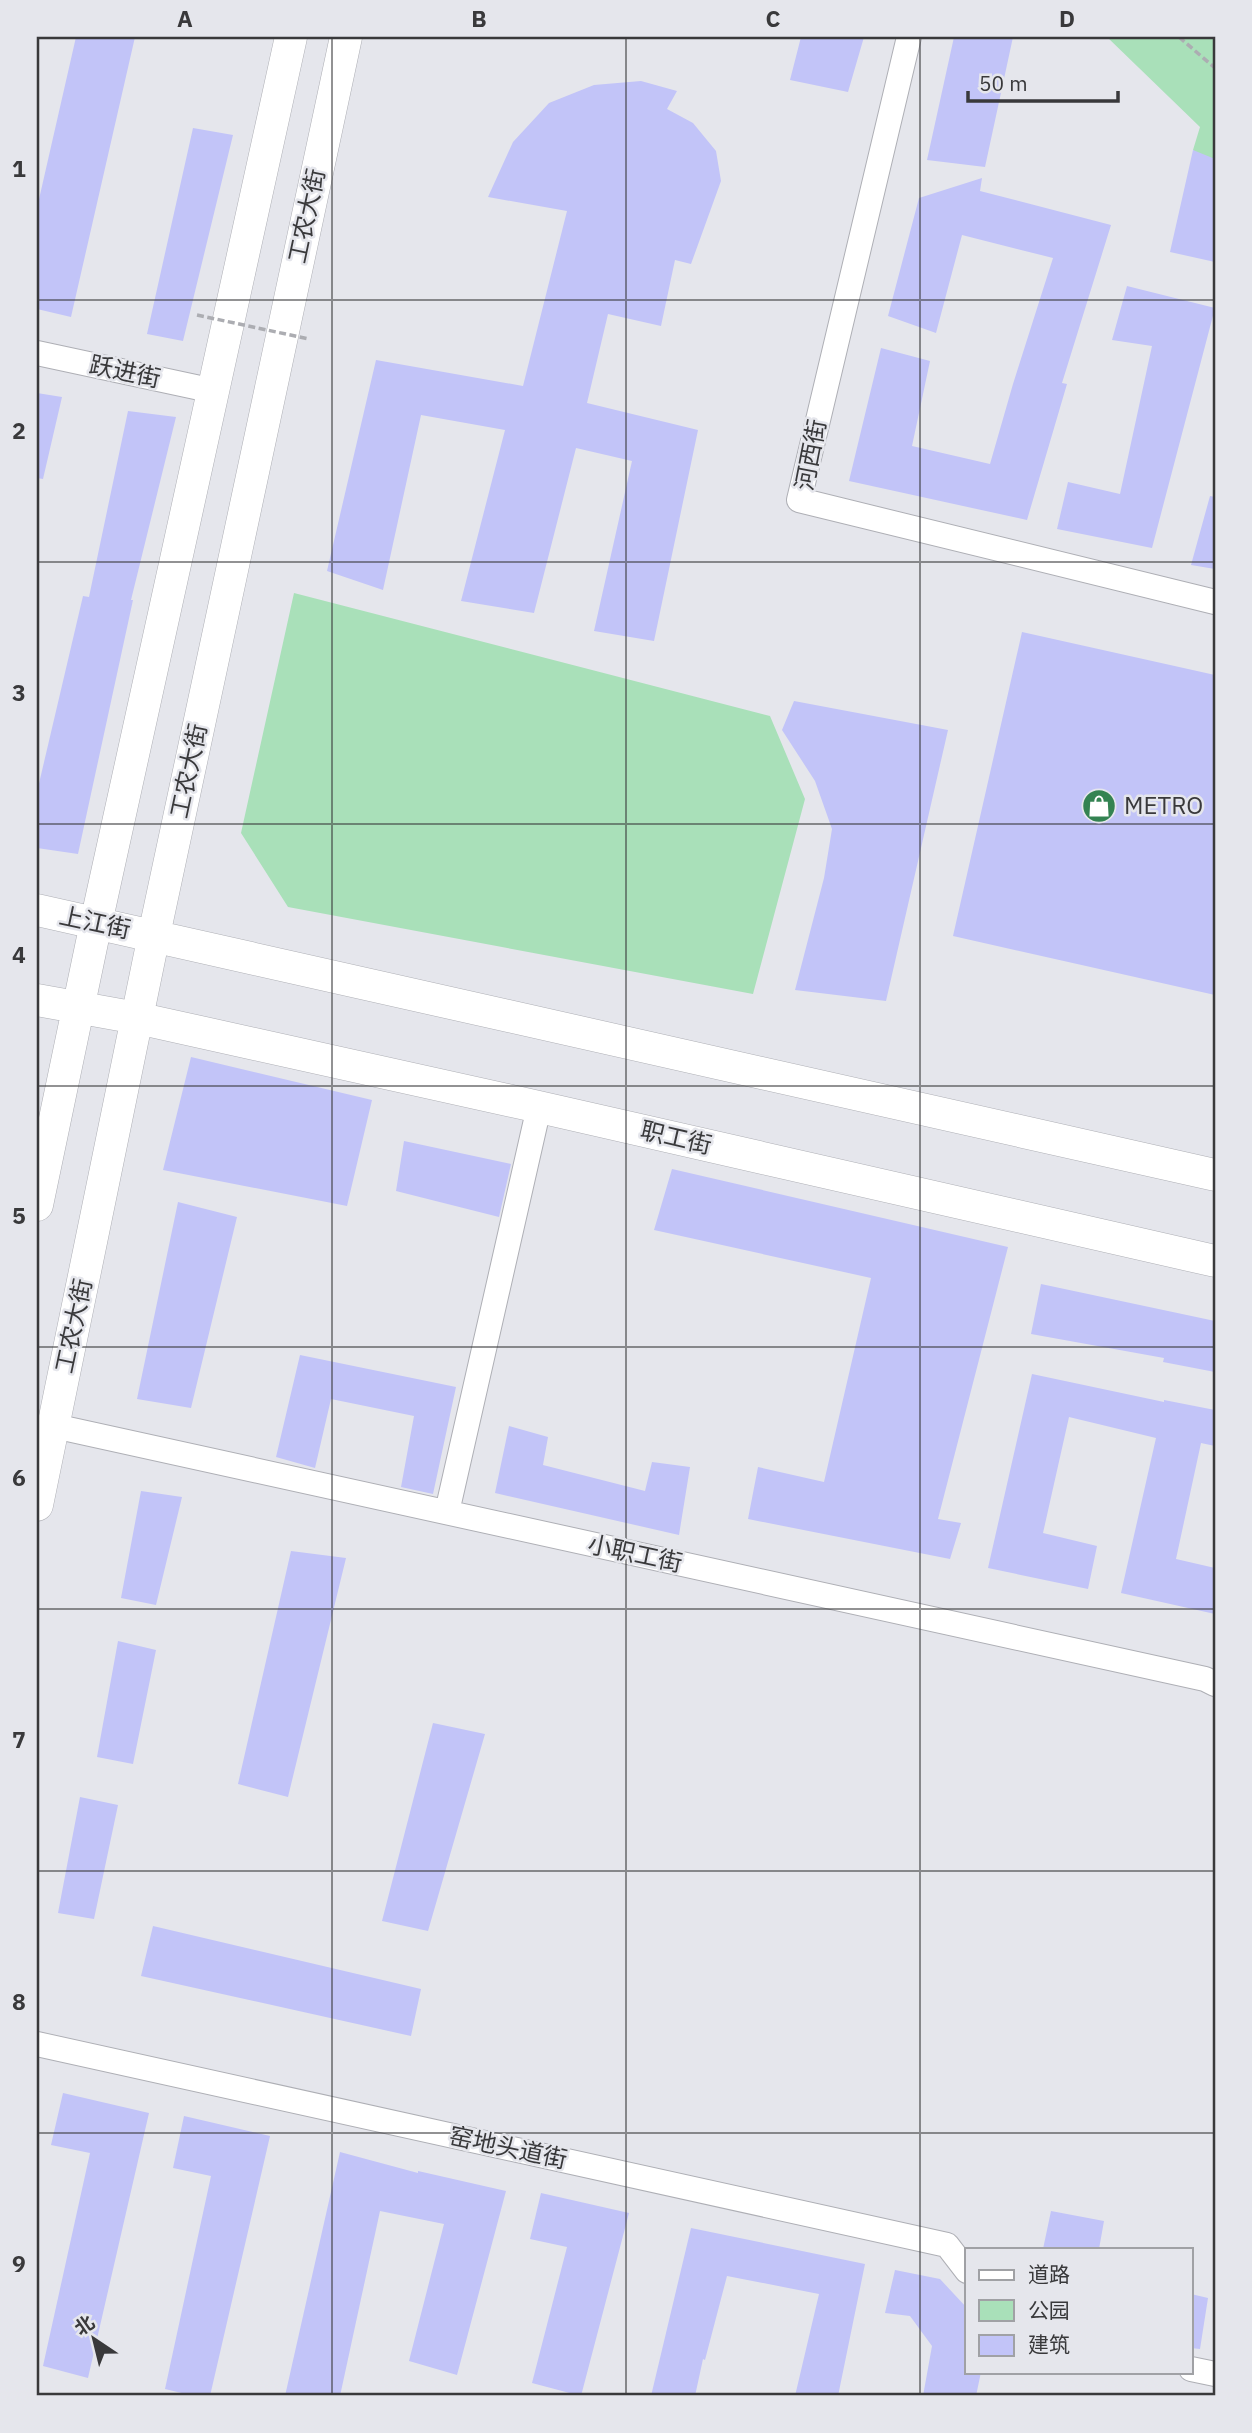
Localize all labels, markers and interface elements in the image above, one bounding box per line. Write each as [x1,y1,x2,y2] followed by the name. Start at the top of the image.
[177,3,193,33] text: A
[471,3,487,33] text: B
[766,3,781,33] text: C
[1059,3,1075,33] text: D
[968,60,1119,104] scale bar
[979,69,1028,97] text: 50 m
[12,153,26,183] text: 1
[280,166,332,266] street label: 工农大街
[87,348,164,394] street label: 跃进街
[12,415,26,445] text: 2
[787,416,833,493] street label: 河西街
[12,677,26,707] text: 3
[162,721,214,821] street label: 工农大街
[1080,787,1118,825] shop icon: METRO
[1124,789,1203,821] place label: METRO
[57,899,134,945] street label: 上江街
[12,939,26,969] text: 4
[638,1113,715,1161] street label: 职工街
[12,1200,26,1230] text: 5
[47,1276,99,1376] street label: 工农大街
[12,1462,26,1492] text: 6
[585,1527,685,1579] street label: 小职工街
[12,1724,26,1754] text: 7
[12,1986,26,2016] text: 8
[446,2119,570,2175] street label: 窑地头道街
[12,2248,26,2278] text: 9
[965,2248,1192,2374] legend
[1028,2260,1070,2288] text: 道路
[1028,2296,1070,2324] text: 公园
[60,2304,130,2374] north arrow
[70,2310,99,2340] text: 北
[1028,2330,1070,2358] text: 建筑

